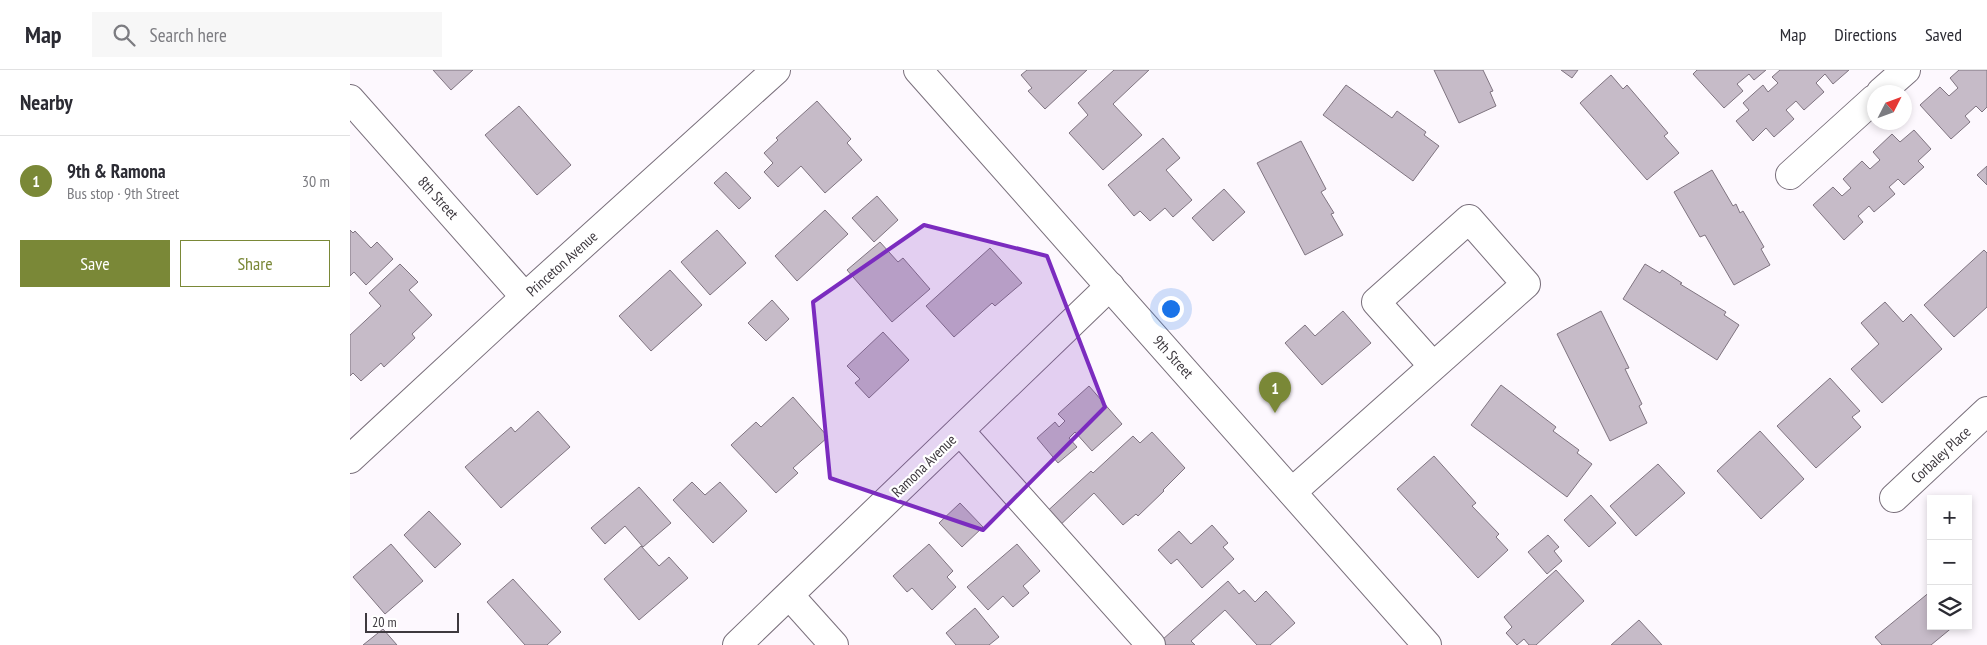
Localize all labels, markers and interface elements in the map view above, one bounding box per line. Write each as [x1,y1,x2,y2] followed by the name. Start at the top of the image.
[92,12,442,57] search box
[25,19,62,50] text: Map
[110,21,138,49] icon: search
[150,23,227,47] text: Search here
[1780,23,1806,46] text: Map
[1834,23,1897,46] text: Directions
[1925,23,1962,46] text: Saved
[1867,85,1912,130] north arrow
[20,89,73,116] text: Nearby
[67,159,166,183] text: 9th & Ramona
[32,171,40,191] text: 1
[302,171,330,191] text: 30 m
[414,172,463,223] street label: 8th Street
[67,183,179,203] text: Bus stop · 9th Street
[522,227,601,301] street label: Princeton Avenue
[20,240,170,287] button: Save
[180,240,330,287] button: Share
[1158,296,1184,322] your location
[1149,331,1198,382] street label: 9th Street
[1259,372,1291,413] pin: 1
[1907,422,1975,487] street label: Corbaley Place
[887,430,960,501] street label: Ramona Avenue
[1927,495,1972,630] map controls
[1927,495,1972,540] button: +
[1927,540,1972,585] button: −
[1927,585,1972,630] button: layers
[365,610,459,633] scale bar
[372,613,397,631] text: 20 m

